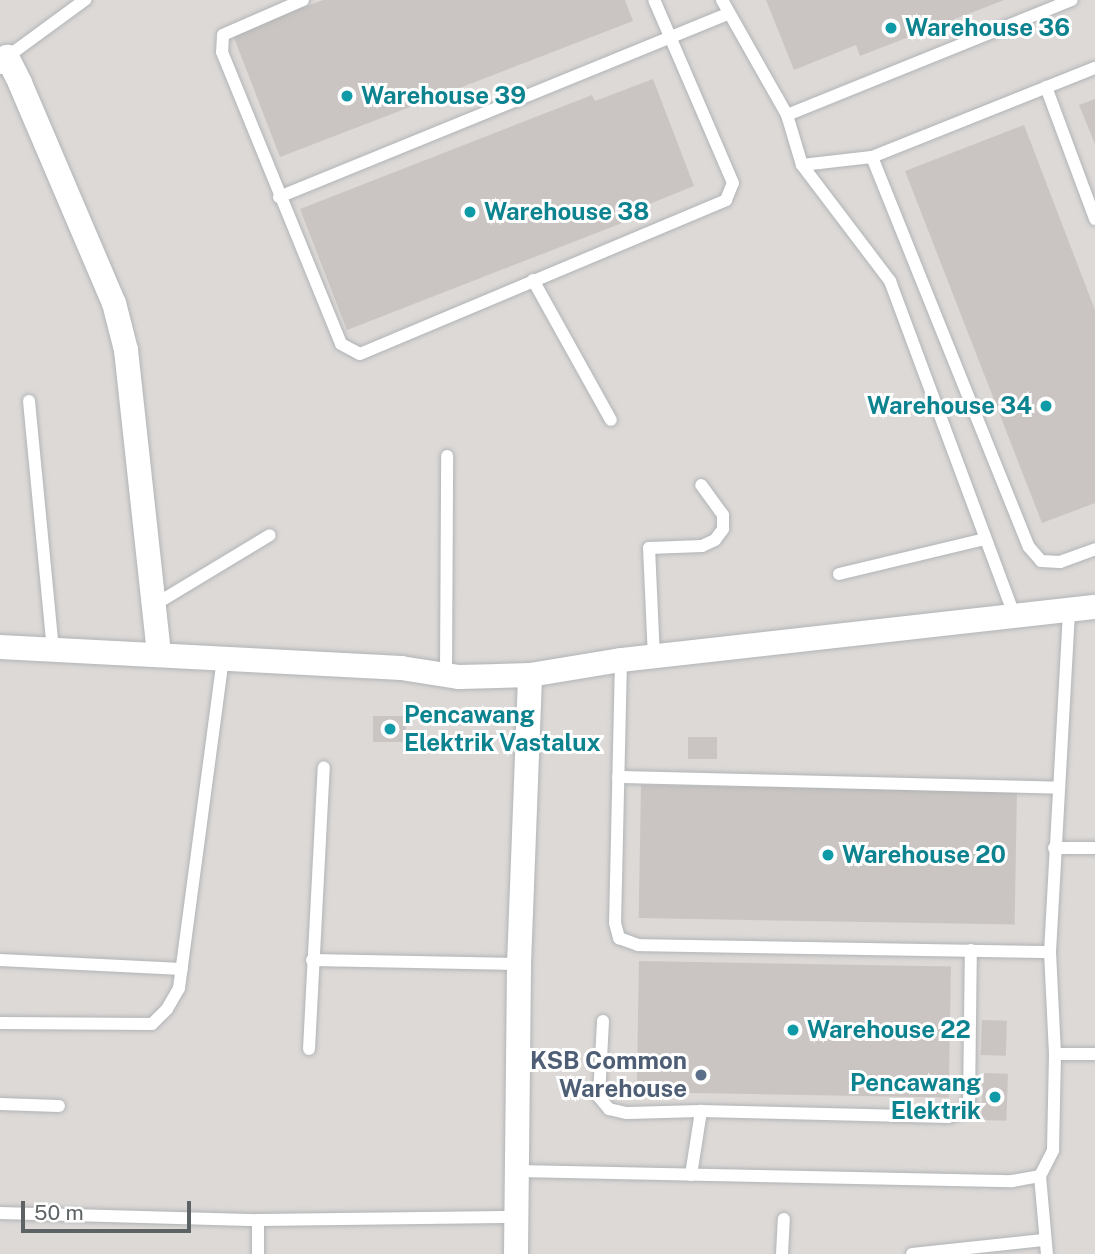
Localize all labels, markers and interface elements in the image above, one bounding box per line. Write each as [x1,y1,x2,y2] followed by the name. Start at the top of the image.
[905,14,1070,42] place label: Warehouse 36
[883,20,899,36] marker: Warehouse 36
[361,82,526,110] place label: Warehouse 39
[339,88,355,104] marker: Warehouse 39
[484,198,649,226] place label: Warehouse 38
[462,204,478,220] marker: Warehouse 38
[867,392,1032,420] place label: Warehouse 34
[1038,398,1054,414] marker: Warehouse 34
[404,701,601,757] place label: Pencawang Elektrik Vastalux
[382,721,398,737] marker: Pencawang Elektrik Vastalux
[842,841,1006,869] place label: Warehouse 20
[820,847,836,863] marker: Warehouse 20
[807,1016,971,1044] place label: Warehouse 22
[785,1022,801,1038] marker: Warehouse 22
[530,1047,687,1103] place label: KSB Common Warehouse
[693,1067,709,1083] marker: KSB Common Warehouse
[850,1069,981,1125] place label: Pencawang Elektrik
[987,1089,1003,1105] marker: Pencawang Elektrik
[24,1188,194,1232] scale bar
[34,1200,84,1225] text: 50 m

